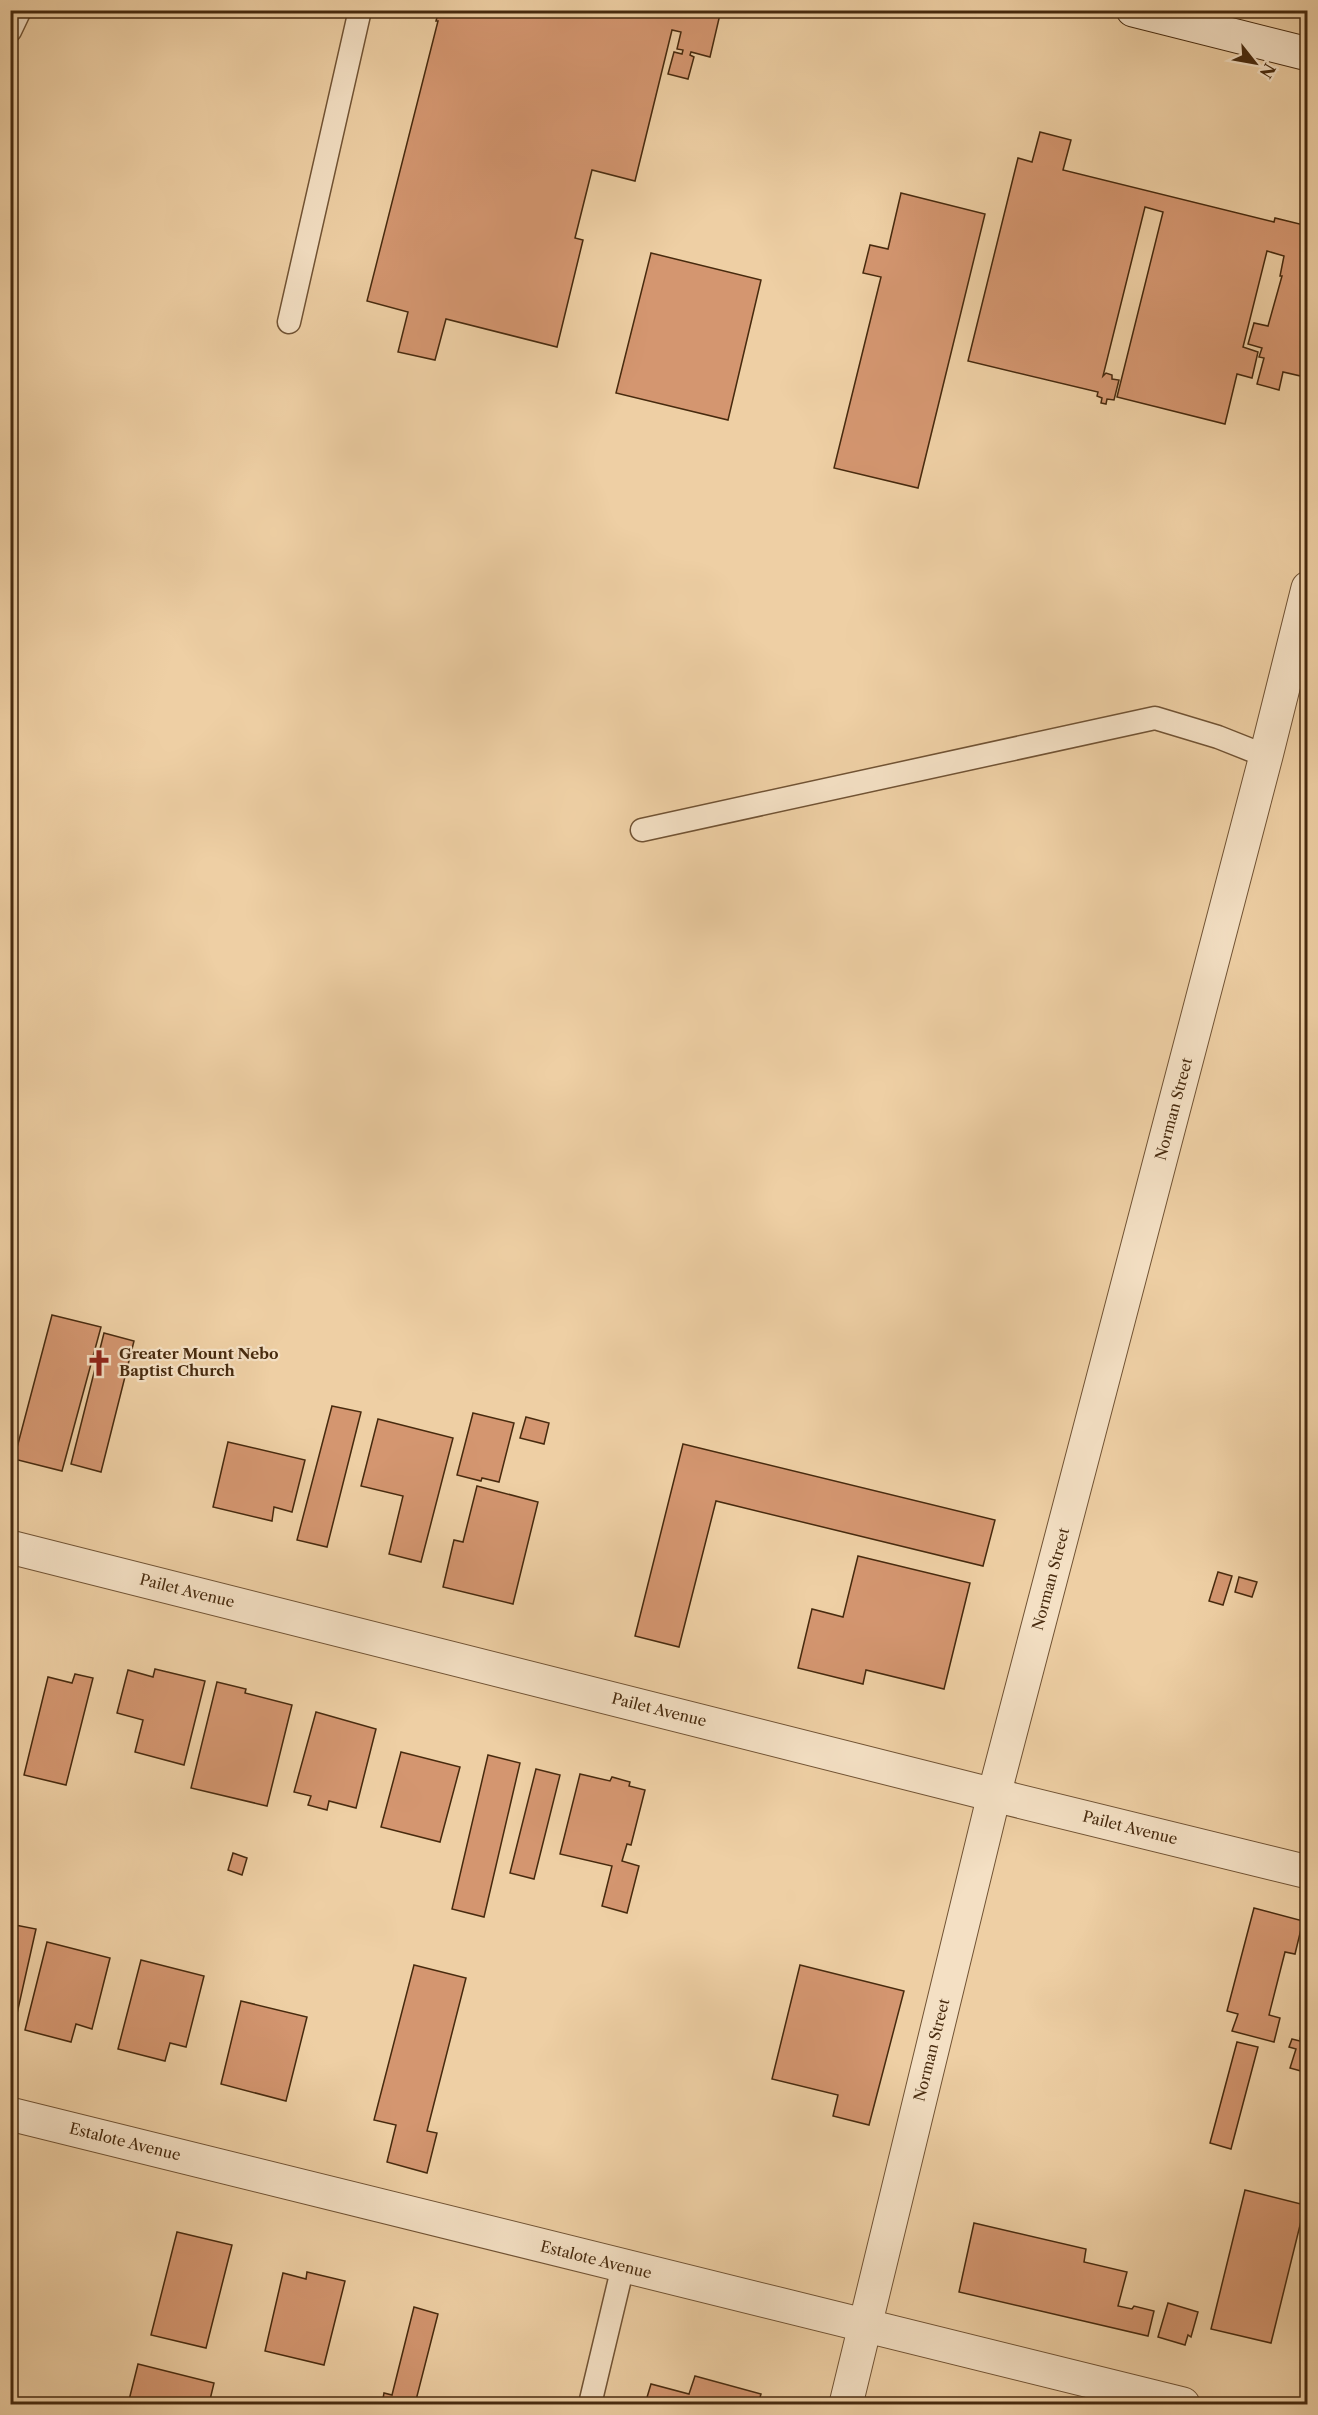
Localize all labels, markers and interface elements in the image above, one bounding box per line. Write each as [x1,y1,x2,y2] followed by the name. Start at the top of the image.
[1225,33,1285,93] north arrow
[1256,60,1280,82] text: N
[1151,1055,1196,1162] street label: Norman Street
[119,1344,278,1380] place label: Greater Mount Nebo Baptist Church
[84,1348,114,1378] church icon: Greater Mount Nebo Baptist Church
[1028,1525,1073,1632] street label: Norman Street
[138,1570,237,1611] street label: Pailet Avenue
[610,1689,709,1730] street label: Pailet Avenue
[1081,1807,1180,1848] street label: Pailet Avenue
[910,1996,954,2103] street label: Norman Street
[67,2118,183,2165] street label: Estalote Avenue
[538,2236,654,2283] street label: Estalote Avenue

